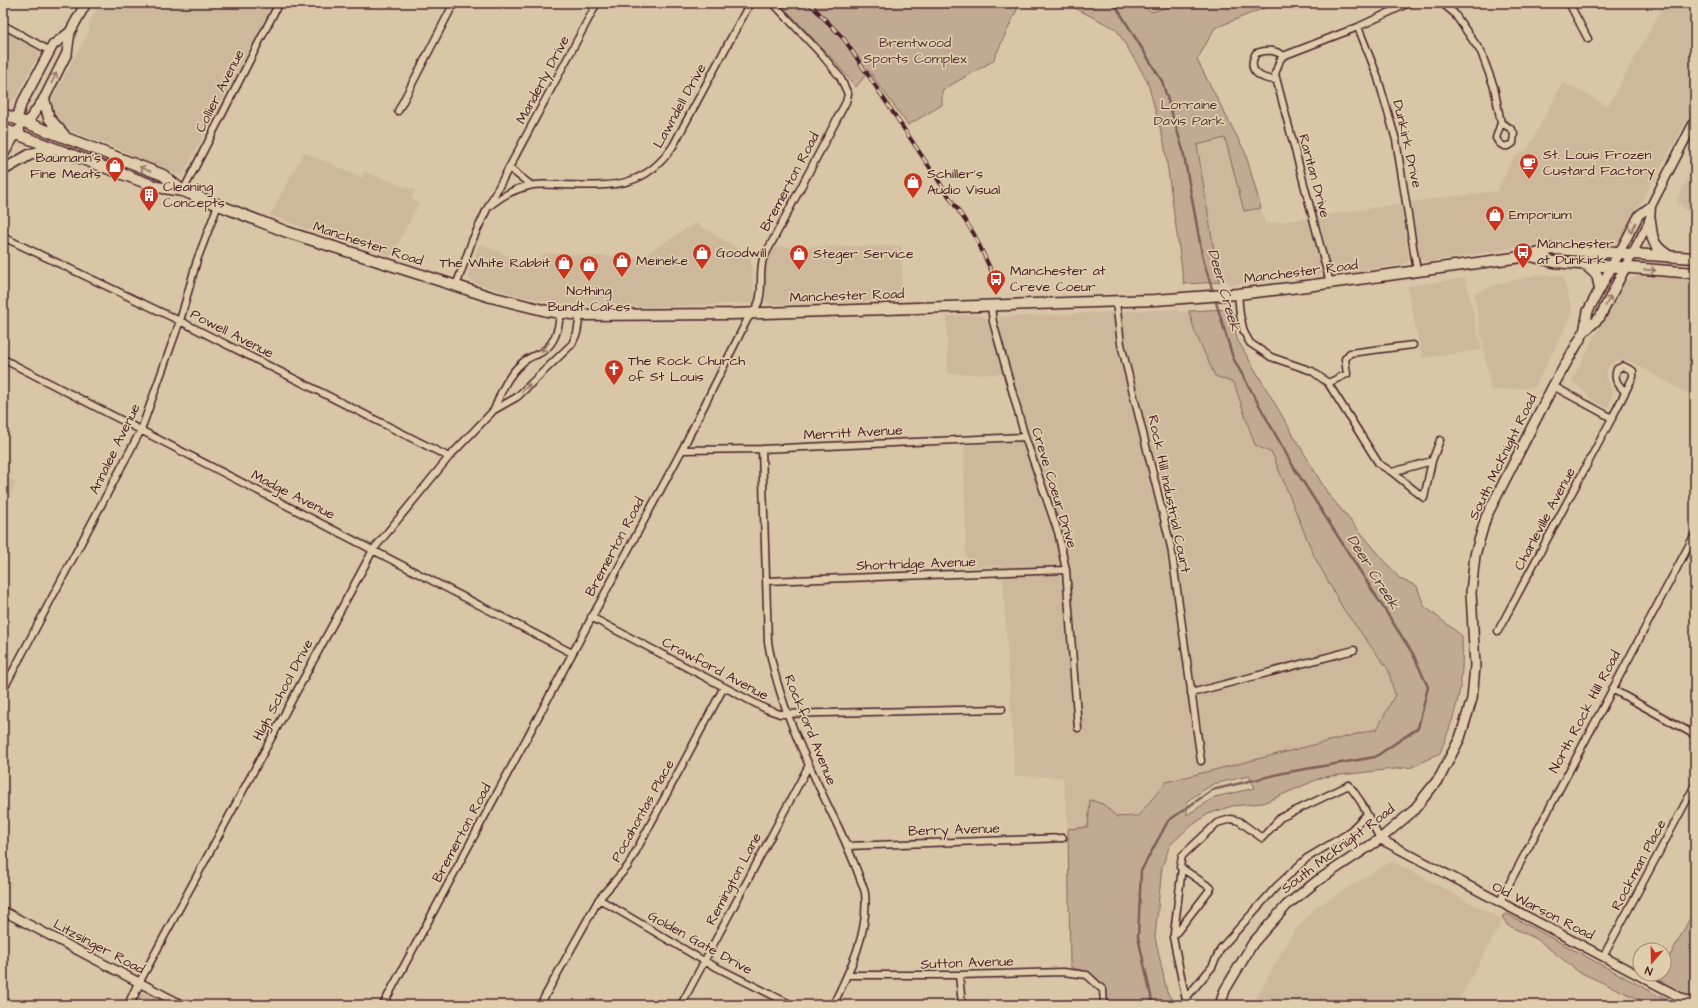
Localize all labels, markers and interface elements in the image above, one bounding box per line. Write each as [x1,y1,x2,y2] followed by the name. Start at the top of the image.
[511,32,575,128] street label: Manderly Drive
[863,33,967,69] park label: Brentwood Sports Complex
[191,46,250,136] street label: Collier Avenue
[649,60,712,152] street label: Lawndell Drive
[51,72,58,84] one-way arrow
[1154,95,1225,131] park label: Lorraine Davis Park
[1387,98,1427,190] street label: Dunkirk Drive
[755,129,825,235] street label: Bremerton Road
[1293,132,1335,221] street label: Raritan Drive
[1543,145,1655,181] place label: St. Louis Frozen Custard Factory
[30,148,101,184] place label: Baumann's Fine Meats
[1518,152,1540,180] cafe icon: St. Louis Frozen Custard Factory
[104,155,126,183] shop icon: Baumann's Fine Meats
[140,164,152,172] one-way arrow
[927,164,1000,200] place label: Schiller's Audio Visual
[902,171,924,199] shop icon: Schiller's Audio Visual
[163,177,225,213] place label: Cleaning Concepts
[138,184,160,212] building icon: Cleaning Concepts
[1484,204,1506,232] shop icon: Emporium
[1509,205,1572,225] place label: Emporium
[310,217,426,271] street label: Manchester Road
[1628,221,1636,233] one-way arrow
[1537,234,1614,270] place label: Manchester at Dunkirk
[1512,241,1534,269] bus stop icon: Manchester at Dunkirk
[691,242,713,270] shop icon: Goodwill
[716,243,766,263] place label: Goodwill
[788,243,810,271] shop icon: Steger Service
[813,244,914,264] place label: Steger Service
[1202,246,1246,334] water label: Deer Creek
[611,250,633,278] shop icon: Meineke
[636,251,688,271] place label: Meineke
[553,252,575,280] shop icon: The White Rabbit
[440,253,550,273] place label: The White Rabbit
[578,254,600,282] shop icon: Nothing Bundt Cakes
[1243,255,1359,289] street label: Manchester Road
[1010,261,1106,297] place label: Manchester at Creve Coeur
[1643,266,1656,274] one-way arrow
[985,268,1007,296] bus stop icon: Manchester at Creve Coeur
[548,281,630,317] place label: Nothing Bundt Cakes
[789,284,905,308] street label: Manchester Road
[1605,295,1612,307] one-way arrow
[187,304,278,364] street label: Powell Avenue
[540,342,550,352] one-way arrow
[628,351,745,387] place label: The Rock Church of St Louis
[603,358,625,386] church icon: The Rock Church of St Louis
[521,383,531,393] one-way arrow
[1464,391,1542,523] street label: South McKnight Road
[84,400,146,498] street label: Annalee Avenue
[1143,413,1196,575] street label: Rock Hill Industrial Court
[803,420,903,446] street label: Merritt Avenue
[1026,425,1082,551] street label: Creve Coeur Drive
[1509,464,1581,574] street label: Charleville Avenue
[248,465,339,525] street label: Madge Avenue
[580,494,650,600] street label: Bremerton Road
[1342,531,1405,614] water label: Deer Creek
[856,552,977,576] street label: Shortridge Avenue
[658,632,772,706] street label: Crawford Avenue
[248,635,318,744] street label: High School Drive
[1544,647,1626,777] street label: North Rock Hill Road
[779,672,841,789] street label: Rockford Avenue
[606,756,680,866] street label: Pocahontas Place
[427,780,497,886] street label: Bremerton Road
[1277,800,1399,898] street label: South McKnight Road
[1607,816,1672,914] street label: Rockman Place
[908,818,1001,842] street label: Berry Avenue
[701,829,767,929] street label: Remington Lane
[1489,877,1597,945] street label: Old Warson Road
[644,906,756,980] street label: Golden Gate Drive
[50,914,148,980] street label: Litzsinger Road
[1632,942,1672,982] north arrow
[920,951,1014,975] street label: Sutton Avenue
[1643,963,1655,979] text: N

